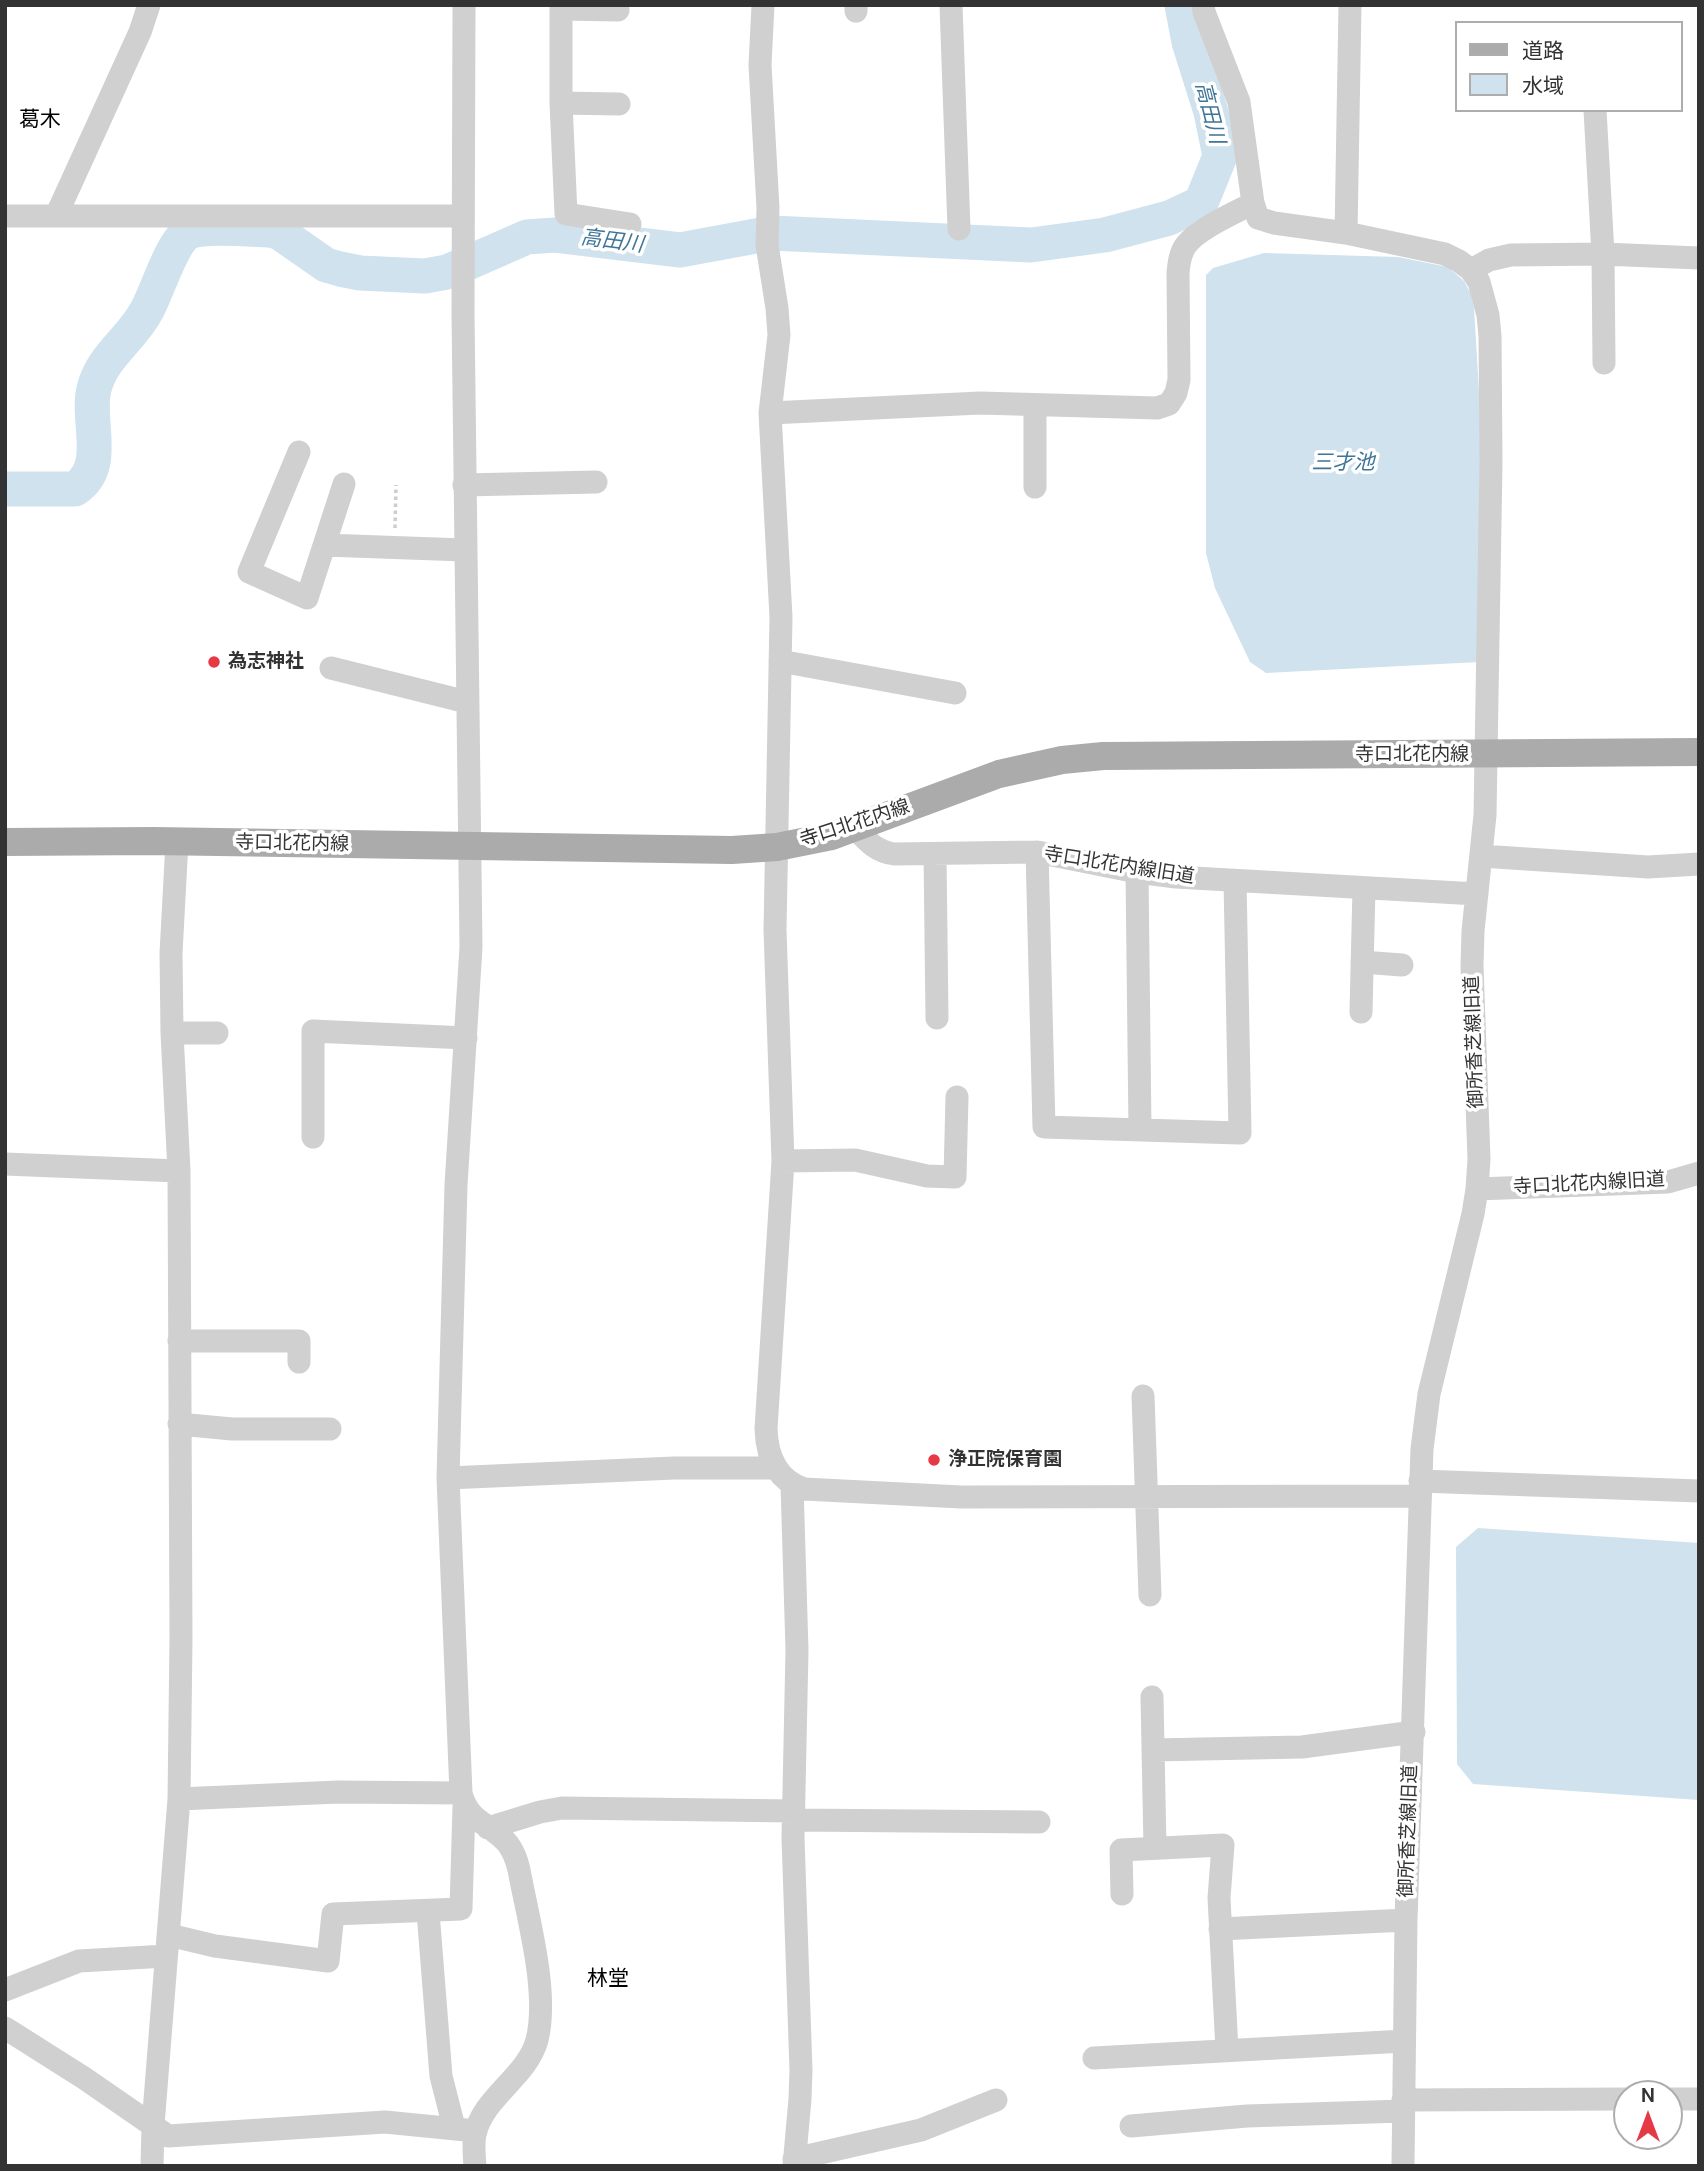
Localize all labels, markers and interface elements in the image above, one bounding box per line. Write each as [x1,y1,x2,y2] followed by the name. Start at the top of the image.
[1456,21,1683,112] legend
[1522,37,1564,65] text: 道路
[1522,72,1564,100] text: 水域
[1189,79,1229,147] water label: 高田川
[19,107,61,133] district label: 葛木
[579,226,645,258] water label: 高田川
[1312,450,1374,476] water label: 三才池
[228,651,304,673] place label: 為志神社
[206,654,222,670] marker: 為志神社
[1355,744,1469,766] street label: 寺口北花内線
[797,796,913,852] street label: 寺口北花内線
[235,832,349,856] street label: 寺口北花内線
[1042,843,1196,889] street label: 寺口北花内線旧道
[1461,975,1489,1109] street label: 御所香芝線旧道
[1513,1169,1665,1199] street label: 寺口北花内線旧道
[948,1449,1062,1471] place label: 浄正院保育園
[926,1452,942,1468] marker: 浄正院保育園
[1395,1764,1423,1898] street label: 御所香芝線旧道
[587,1966,629,1992] district label: 林堂
[1613,2080,1683,2150] north arrow
[1641,2083,1655,2108] text: N

